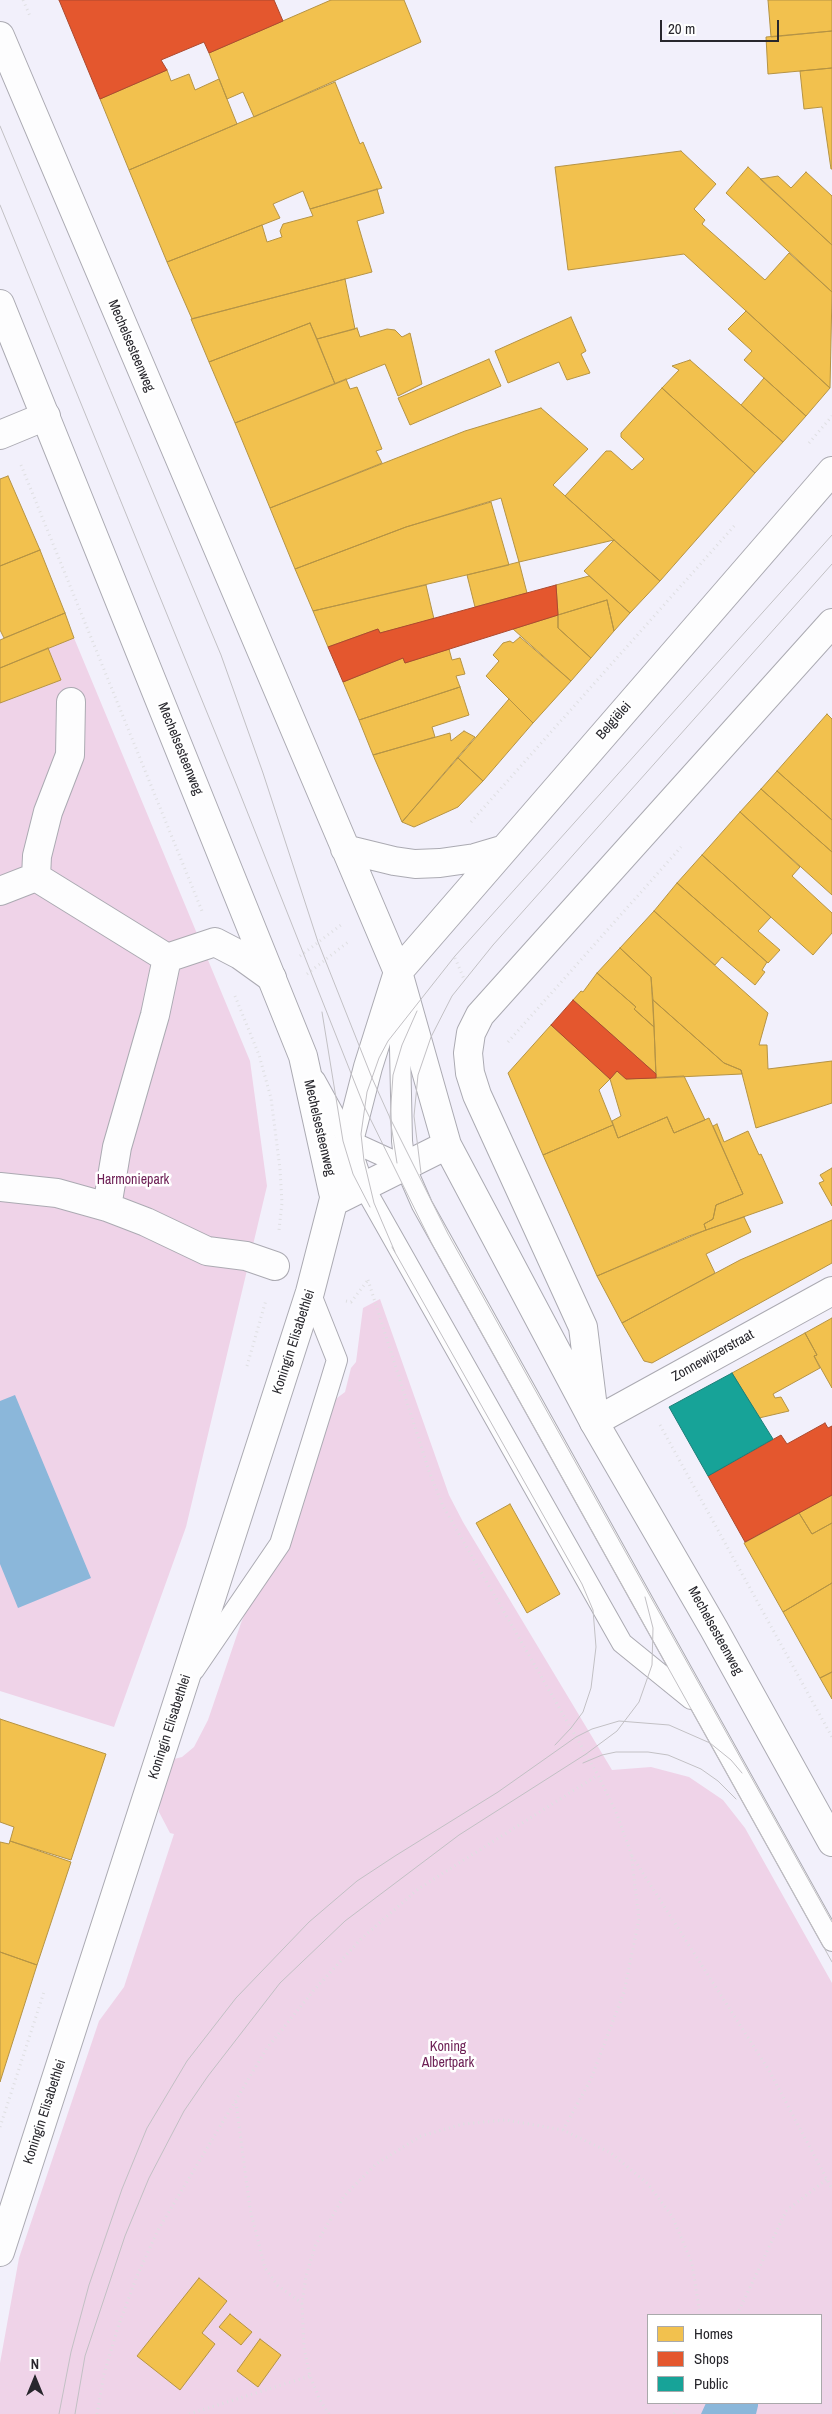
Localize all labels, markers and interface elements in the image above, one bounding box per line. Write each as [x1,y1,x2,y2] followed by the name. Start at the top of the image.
[662,10,781,42] scale bar
[668,18,695,39] text: 20 m
[104,297,158,395] street label: Mechelsesteenweg
[593,699,635,743] street label: Belgiëlei
[154,700,206,798] street label: Mechelsesteenweg
[300,1078,338,1178] street label: Mechelsesteenweg
[97,1172,169,1188] park label: Harmoniepark
[269,1288,319,1396] street label: Koningin Elisabethlei
[669,1327,757,1385] street label: Zonnewijzerstraat
[684,1584,746,1678] street label: Mechelsesteenweg
[145,1673,195,1781] street label: Koningin Elisabethlei
[422,2039,474,2072] park label: Koning Albertpark
[20,2058,70,2166] street label: Koningin Elisabethlei
[647,2314,822,2404] legend
[694,2323,733,2344] text: Homes
[694,2348,729,2369] text: Shops
[10,2354,60,2404] north arrow
[31,2355,39,2373] text: N
[694,2373,728,2394] text: Public

